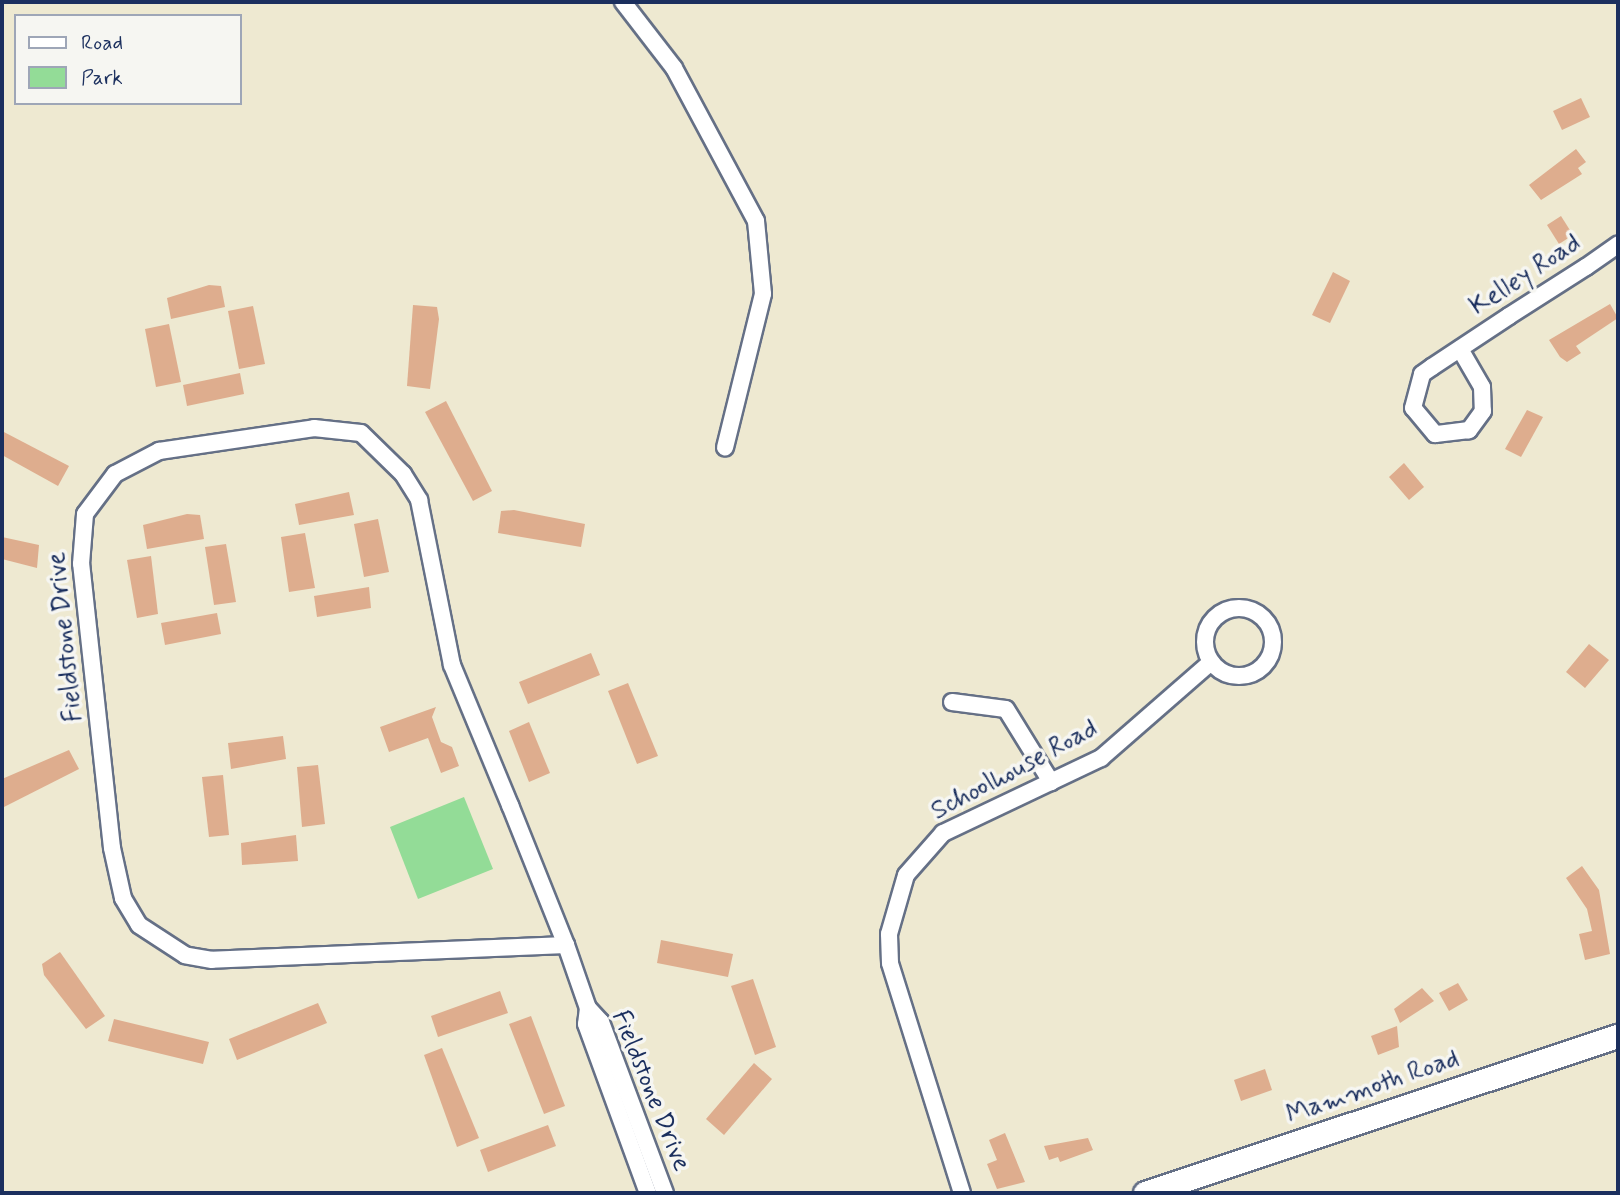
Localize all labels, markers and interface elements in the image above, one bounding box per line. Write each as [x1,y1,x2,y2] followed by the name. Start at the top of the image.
[14,14,242,105] legend
[81,29,123,57] text: Road
[81,64,123,92] text: Park
[1464,228,1588,324] street label: Kelley Road
[42,552,90,722] street label: Fieldstone Drive
[926,714,1104,828] street label: Schoolhouse Road
[604,1007,696,1175] street label: Fieldstone Drive
[1283,1044,1463,1132] street label: Mammoth Road

